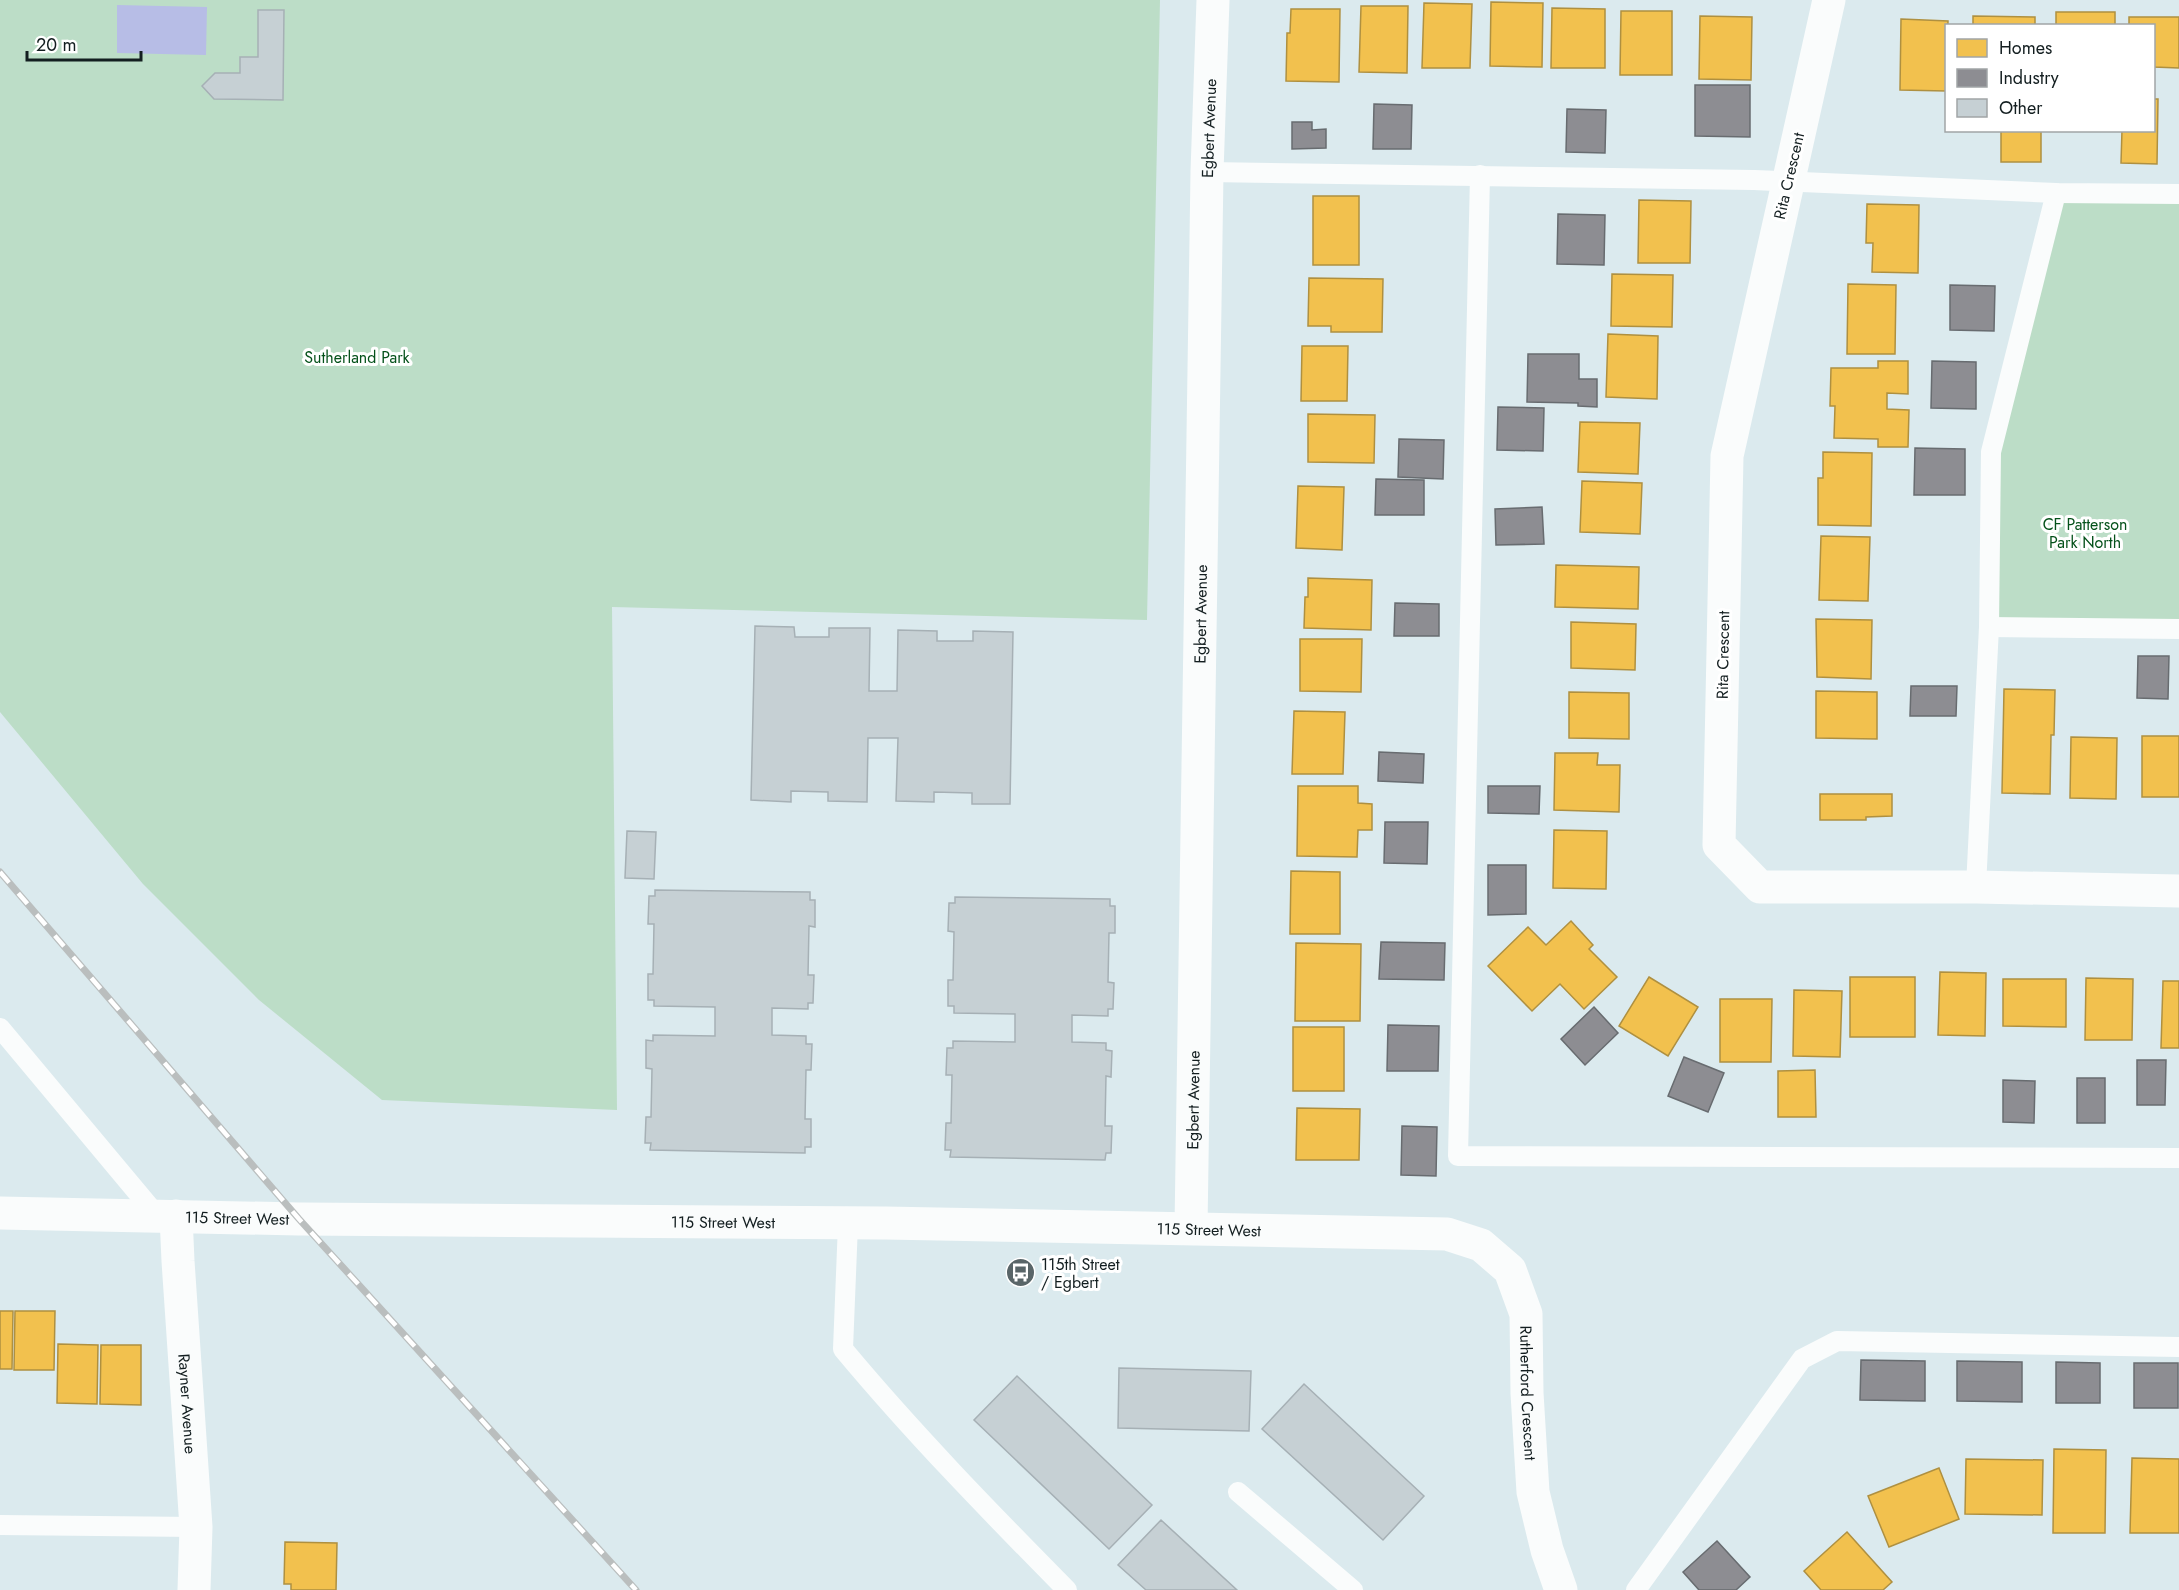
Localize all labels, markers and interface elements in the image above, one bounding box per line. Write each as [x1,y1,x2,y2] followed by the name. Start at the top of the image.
[27,24,141,62] scale bar
[1945,24,2155,132] legend
[36,32,76,58] text: 20 m
[1999,35,2052,61] text: Homes
[1999,65,2059,91] text: Industry
[1195,78,1222,178] street label: Egbert Avenue
[1999,95,2043,121] text: Other
[1768,130,1810,222] street label: Rita Crescent
[304,346,411,369] park label: Sutherland Park
[2043,513,2127,554] park label: CF Patterson Park North
[1188,564,1213,664] street label: Egbert Avenue
[1711,610,1735,699] street label: Rita Crescent
[1181,1050,1205,1150] street label: Egbert Avenue
[185,1205,290,1230] street label: 115 Street West
[671,1210,775,1234] street label: 115 Street West
[1156,1217,1261,1242] street label: 115 Street West
[1041,1253,1120,1294] place label: 115th Street / Egbert
[1004,1257,1036,1289] bus stop icon: 115th Street / Egbert
[1515,1325,1543,1461] street label: Rutherford Crescent
[173,1353,203,1455] street label: Rayner Avenue

